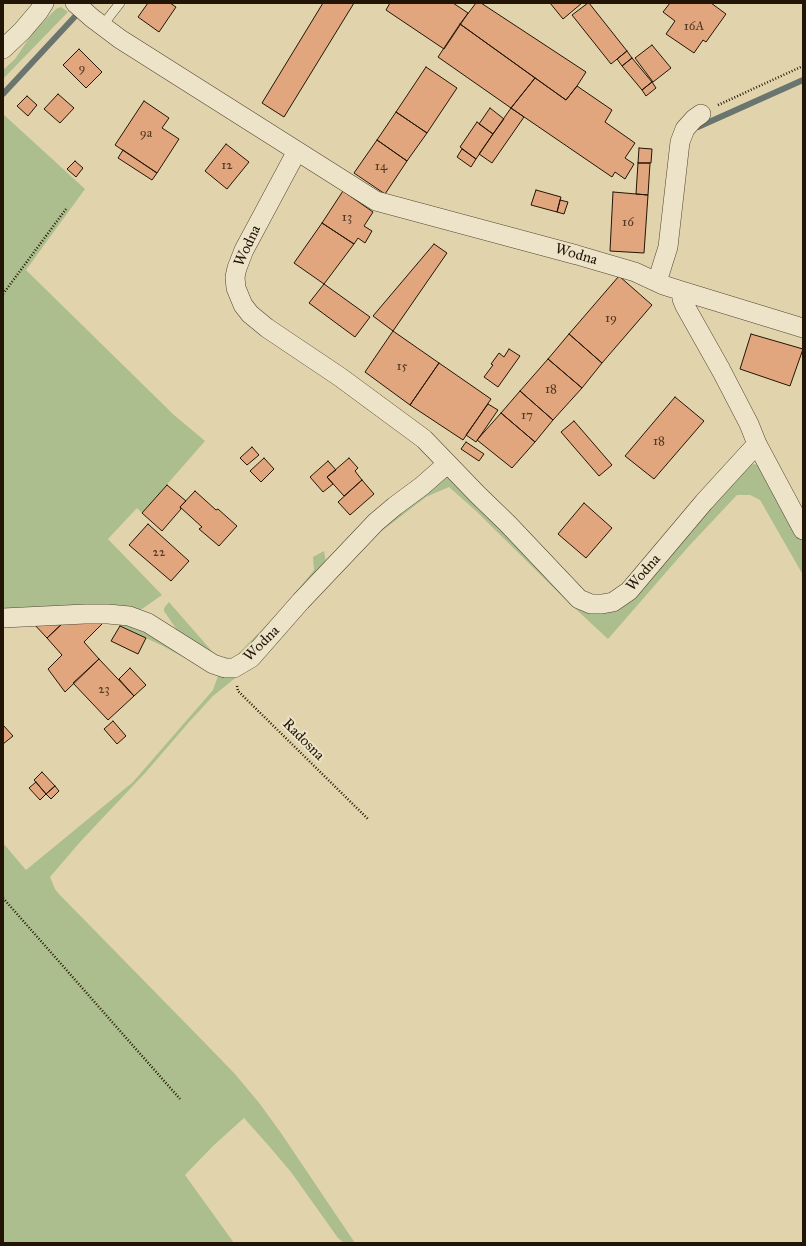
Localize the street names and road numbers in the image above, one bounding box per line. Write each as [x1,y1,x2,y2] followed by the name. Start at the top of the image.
[231,223,265,269] street label: Wodna
[553,240,599,270] street label: Wodna
[623,551,665,595] street label: Wodna
[240,622,284,666] street label: Wodna
[278,715,328,765] street label: Radosna

